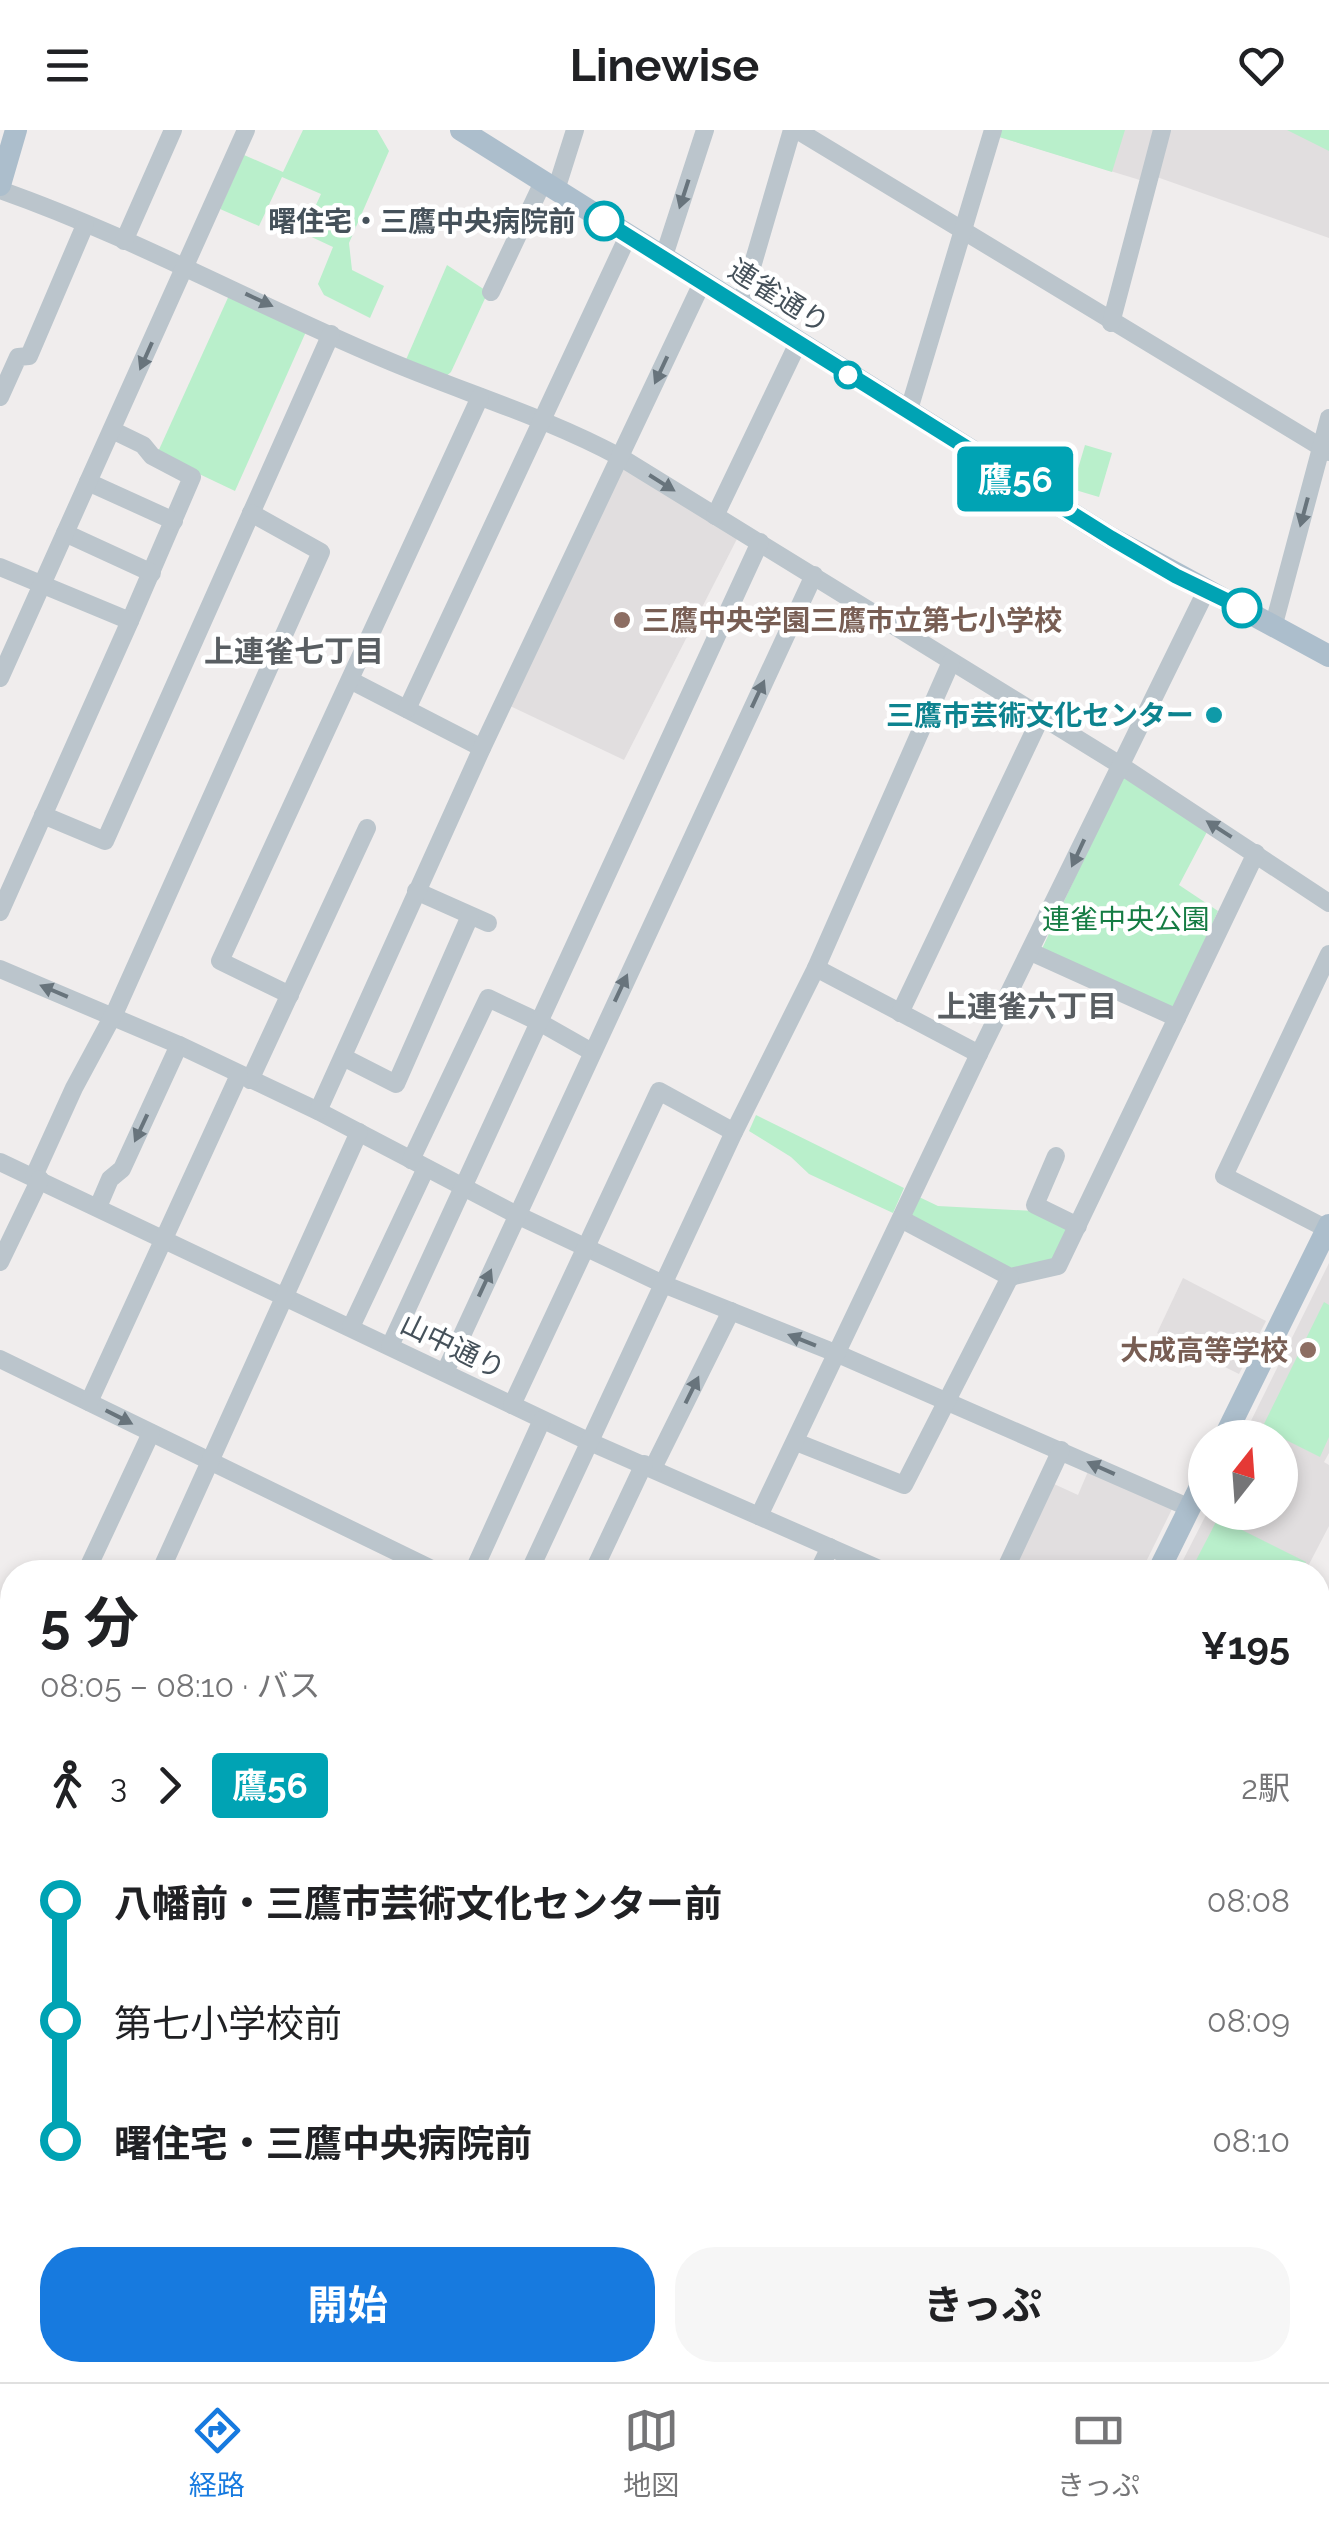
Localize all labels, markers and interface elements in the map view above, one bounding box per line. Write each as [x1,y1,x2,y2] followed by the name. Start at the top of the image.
[40,38,95,93] icon: menu
[1234,38,1289,93] icon: heart
[570,39,759,92] text: Linewise
[676,180,691,210] one-way arrow
[585,202,623,240] marker: 曙住宅・三鷹中央病院前
[268,205,576,238] place label: 曙住宅・三鷹中央病院前
[722,253,835,340] street label: 連雀通り
[244,292,273,309] one-way arrow
[138,341,154,371] one-way arrow
[652,356,669,385] one-way arrow
[835,362,861,388] unlabelled marker
[958,446,1072,512] line badge: 鷹56
[977,459,1053,500] text: 鷹56
[648,474,676,491] one-way arrow
[1295,497,1311,528] one-way arrow
[1223,589,1261,627] unlabelled marker
[642,604,1062,637] place label: 三鷹中央学園三鷹市立第七小学校
[611,609,633,631] marker: 三鷹中央学園三鷹市立第七小学校
[204,634,384,669] district label: 上連雀七丁目
[750,679,767,708] one-way arrow
[886,699,1194,732] place label: 三鷹市芸術文化センター
[1203,704,1225,726] marker: 三鷹市芸術文化センター
[1205,820,1232,838] one-way arrow
[1070,839,1087,868] one-way arrow
[1042,903,1210,936] park label: 連雀中央公園
[613,973,630,1002] one-way arrow
[39,983,69,999] one-way arrow
[937,989,1117,1024] district label: 上連雀六丁目
[133,1113,149,1143] one-way arrow
[477,1269,494,1298] one-way arrow
[395,1307,510,1386] street label: 山中通り
[787,1332,817,1348] one-way arrow
[1120,1334,1288,1367] place label: 大成高等学校
[1297,1339,1319,1361] marker: 大成高等学校
[683,1375,700,1404] one-way arrow
[105,1408,134,1425] one-way arrow
[1188,1420,1298,1530] north arrow
[1188,1420,1298,1530] map controls
[1086,1460,1116,1476] one-way arrow
[40,1590,139,1655] text: 5 分
[1201,1623,1290,1668] text: ¥195
[40,1667,320,1704] text: 08:05 – 08:10 · バス
[40,1758,95,1813] icon: walk
[142,1758,197,1813] icon: forward
[232,1765,308,1806] text: 鷹56
[110,1767,127,1804] text: 3
[1241,1769,1290,1806] text: 2駅
[114,1881,722,1926] text: 八幡前・三鷹市芸術文化センター前
[1207,1882,1290,1919] text: 08:08
[114,2001,342,2046] text: 第七小学校前
[1207,2002,1290,2039] text: 08:09
[114,2121,532,2166] text: 曙住宅・三鷹中央病院前
[1212,2122,1290,2159] text: 08:10
[40,2247,655,2362] button: 開始
[675,2247,1290,2362] button: きっぷ
[189,2403,245,2503] tab: 経路
[623,2403,679,2503] tab: 地図
[1057,2403,1140,2503] tab: きっぷ

